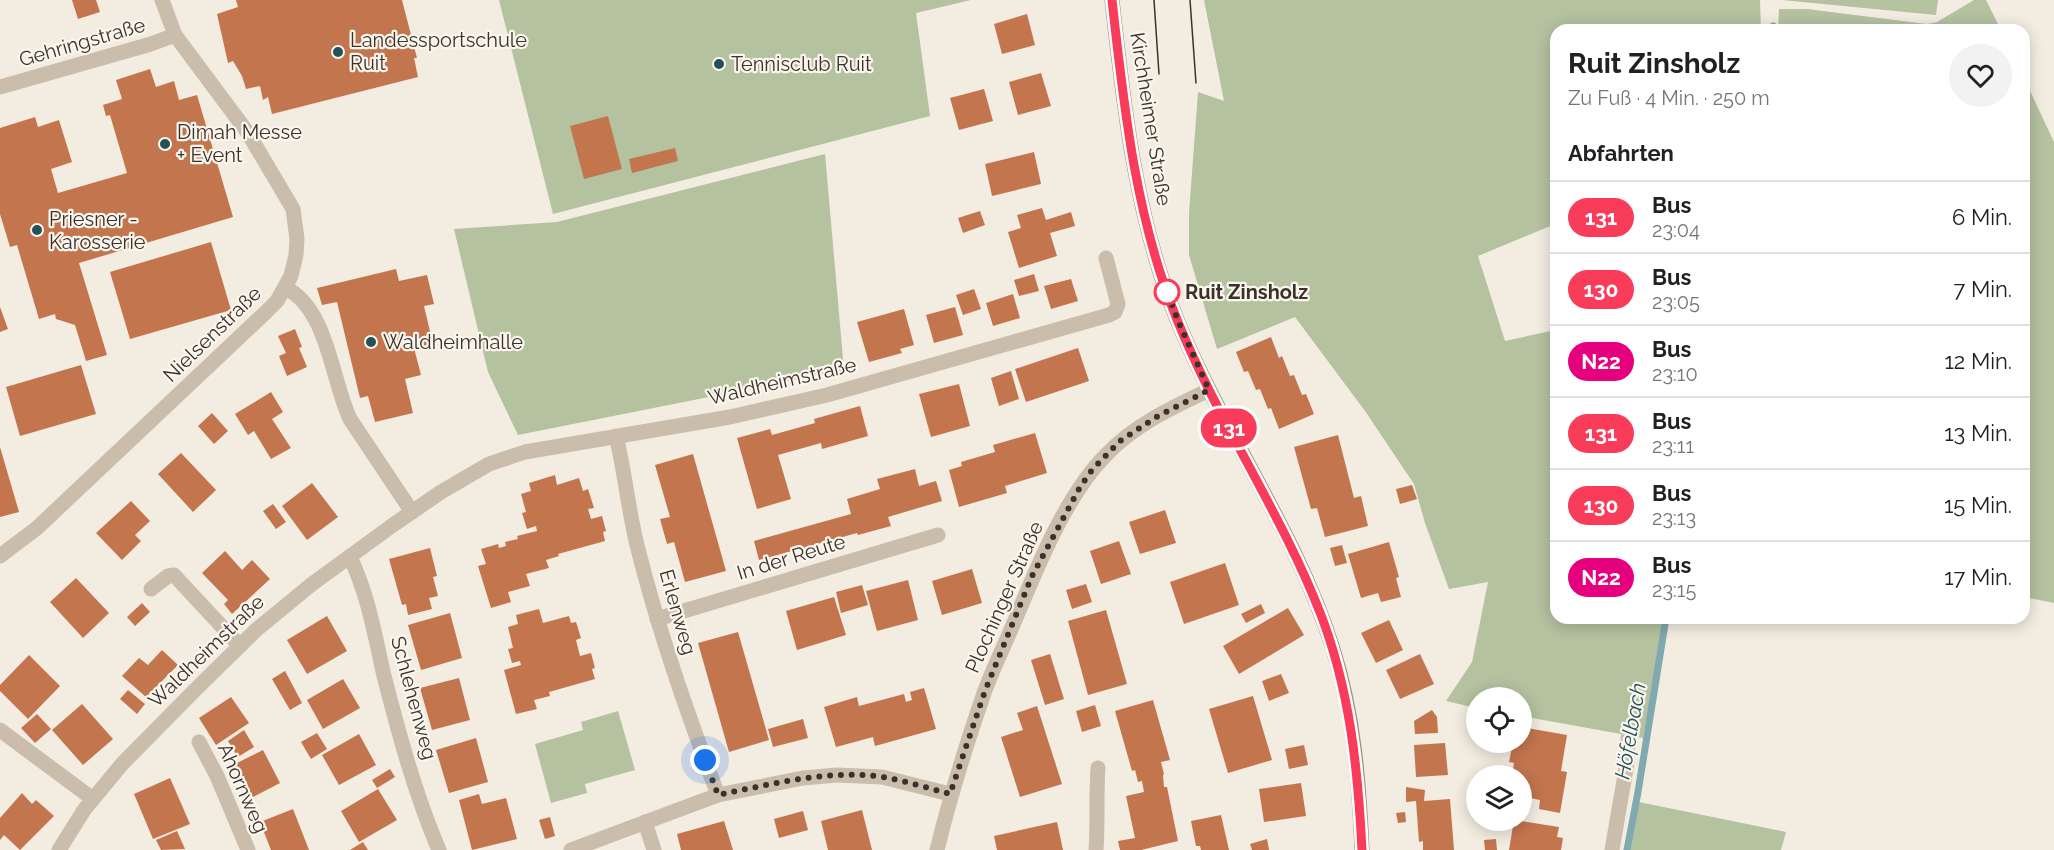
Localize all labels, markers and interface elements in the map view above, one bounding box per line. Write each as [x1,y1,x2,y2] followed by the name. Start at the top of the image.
[16,12,148,71] street label: Gehringstraße
[350,28,527,75] place label: Landessportschule Ruit
[1125,30,1177,208] street label: Kirchheimer Straße
[1949,44,2012,107] button: heart
[331,45,345,59] marker: Landessportschule Ruit
[1568,47,1740,80] text: Ruit Zinsholz
[731,52,872,76] place label: Tennisclub Ruit
[712,57,726,71] marker: Tennisclub Ruit
[1568,86,1770,110] text: Zu Fuß · 4 Min. · 250 m
[177,120,302,167] place label: Dimah Messe + Event
[158,137,172,151] marker: Dimah Messe + Event
[1568,140,1674,166] text: Abfahrten
[1652,192,1691,218] text: Bus
[1952,204,2012,230] text: 6 Min.
[1585,205,1617,230] text: 131
[49,207,146,254] place label: Priesner - Karosserie
[1652,218,1700,242] text: 23:04
[30,223,44,237] marker: Priesner - Karosserie
[1652,264,1691,290] text: Bus
[1954,276,2012,302] text: 7 Min.
[1584,277,1619,302] text: 130
[1154,279,1180,305] marker: Ruit Zinsholz
[1185,280,1308,304] place label: Ruit Zinsholz
[158,281,266,387] street label: Nielsenstraße
[1652,290,1700,314] text: 23:05
[383,330,523,354] place label: Waldheimhalle
[364,335,378,349] marker: Waldheimhalle
[1652,336,1691,362] text: Bus
[1944,348,2012,374] text: 12 Min.
[1581,349,1621,374] text: N22
[705,352,859,410] street label: Waldheimstraße
[1652,362,1698,386] text: 23:10
[1194,408,1264,448] line badge: 131
[1652,408,1691,434] text: Bus
[1213,416,1245,441] text: 131
[1944,420,2012,446] text: 13 Min.
[1585,421,1617,446] text: 131
[1652,434,1694,458] text: 23:11
[1652,480,1691,506] text: Bus
[1944,492,2012,518] text: 15 Min.
[1584,493,1619,518] text: 130
[1652,506,1696,530] text: 23:13
[960,517,1048,677] street label: Plochinger Straße
[734,529,848,585] street label: In der Reute
[1652,552,1691,578] text: Bus
[1944,564,2012,590] text: 17 Min.
[1581,565,1621,590] text: N22
[654,567,702,657] street label: Erlenweg
[1652,578,1696,602] text: 23:15
[143,589,269,712] street label: Waldheimstraße
[386,634,442,762] street label: Schlehenweg
[1609,681,1651,781] water label: Höfelbach
[1466,687,1532,831] map controls
[1466,687,1532,753] button: locate
[213,739,273,837] street label: Ahornweg
[690,745,720,775] your location
[1466,765,1532,831] button: layers

